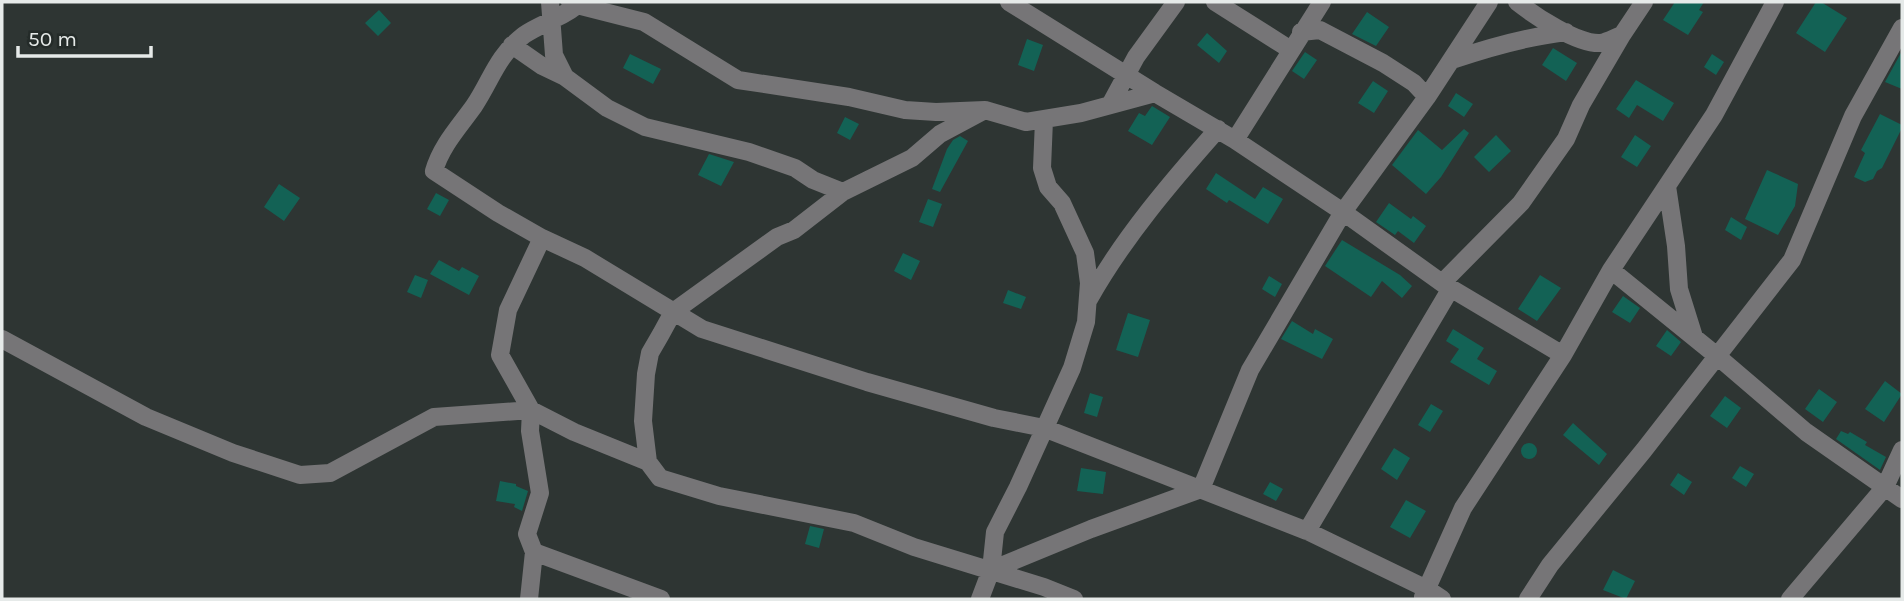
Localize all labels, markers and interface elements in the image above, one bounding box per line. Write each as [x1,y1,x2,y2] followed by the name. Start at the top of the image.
[18,14,150,58] scale bar
[28,27,77,51] text: 50 m

